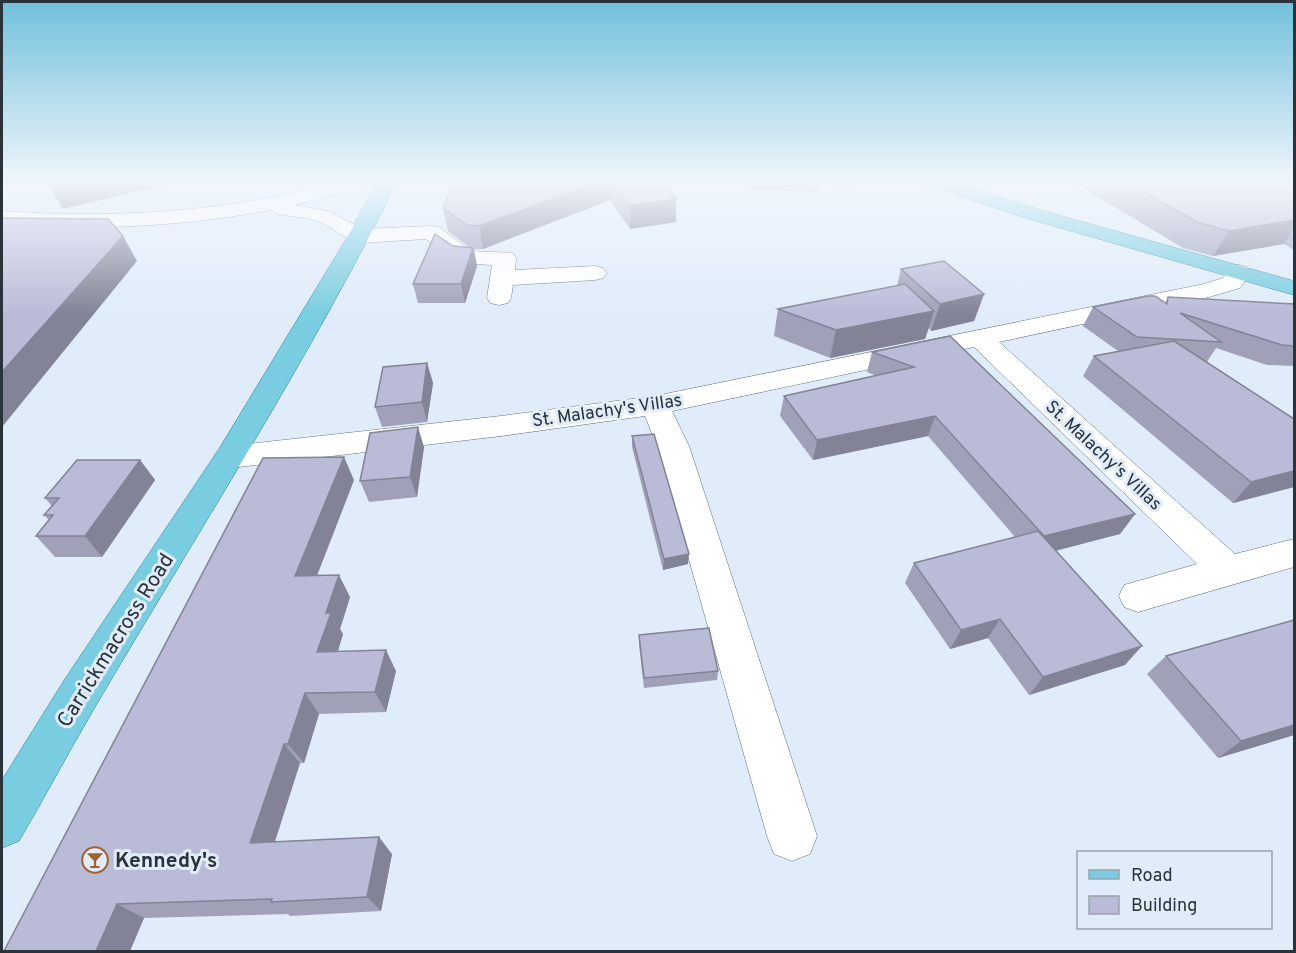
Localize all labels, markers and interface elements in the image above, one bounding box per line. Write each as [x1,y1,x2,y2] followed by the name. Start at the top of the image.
[531,390,684,433] street label: St. Malachy's Villas
[1040,396,1166,516] street label: St. Malachy's Villas
[52,549,181,733] street label: Carrickmacross Road
[80,845,110,875] bar icon: Kennedy's
[115,848,217,875] place label: Kennedy's
[1077,851,1272,929] legend
[1131,865,1173,888] text: Road
[1131,895,1197,918] text: Building

